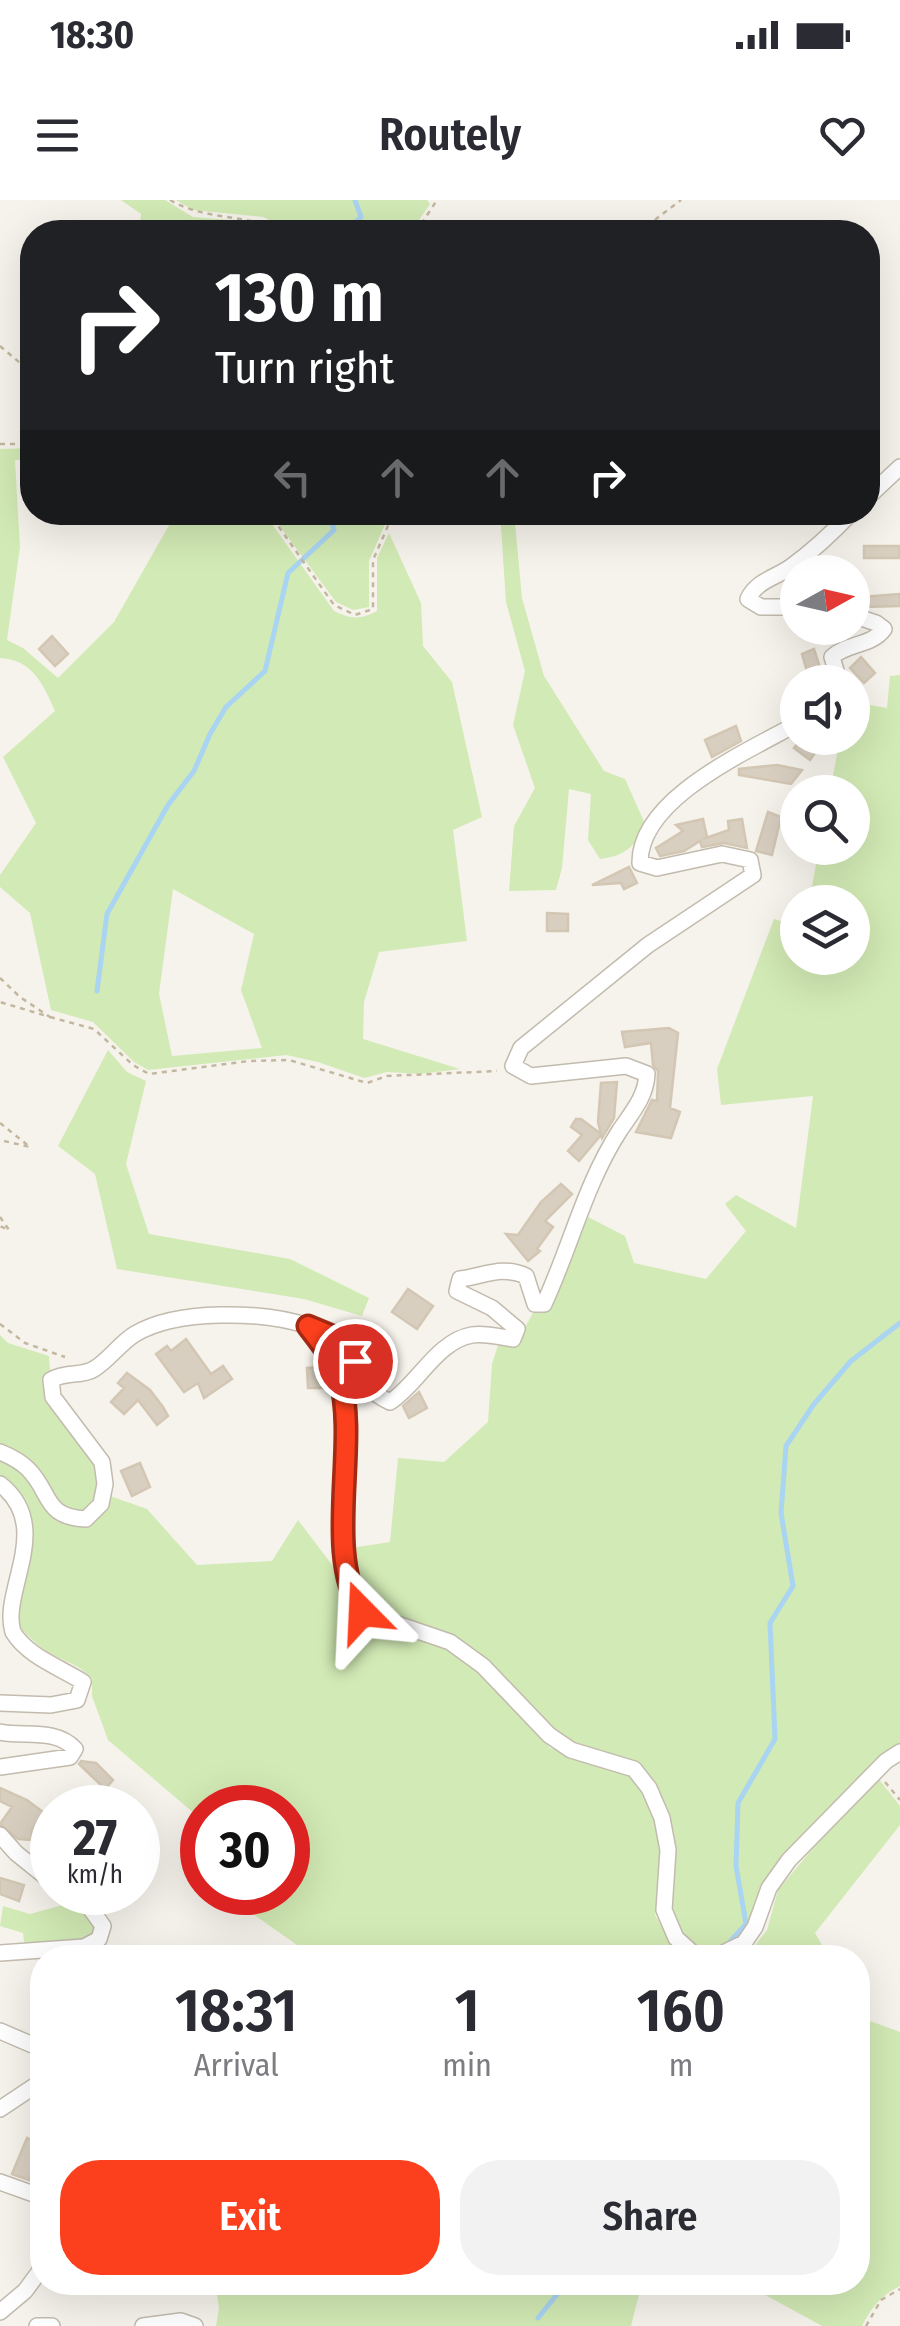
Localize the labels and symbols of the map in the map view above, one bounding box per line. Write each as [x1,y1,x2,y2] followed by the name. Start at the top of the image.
[780,555,870,645] north arrow
[313,1319,398,1404] pin
[310,1560,414,1664] position arrow
[180,1785,310,1915] speed limit sign: 30

